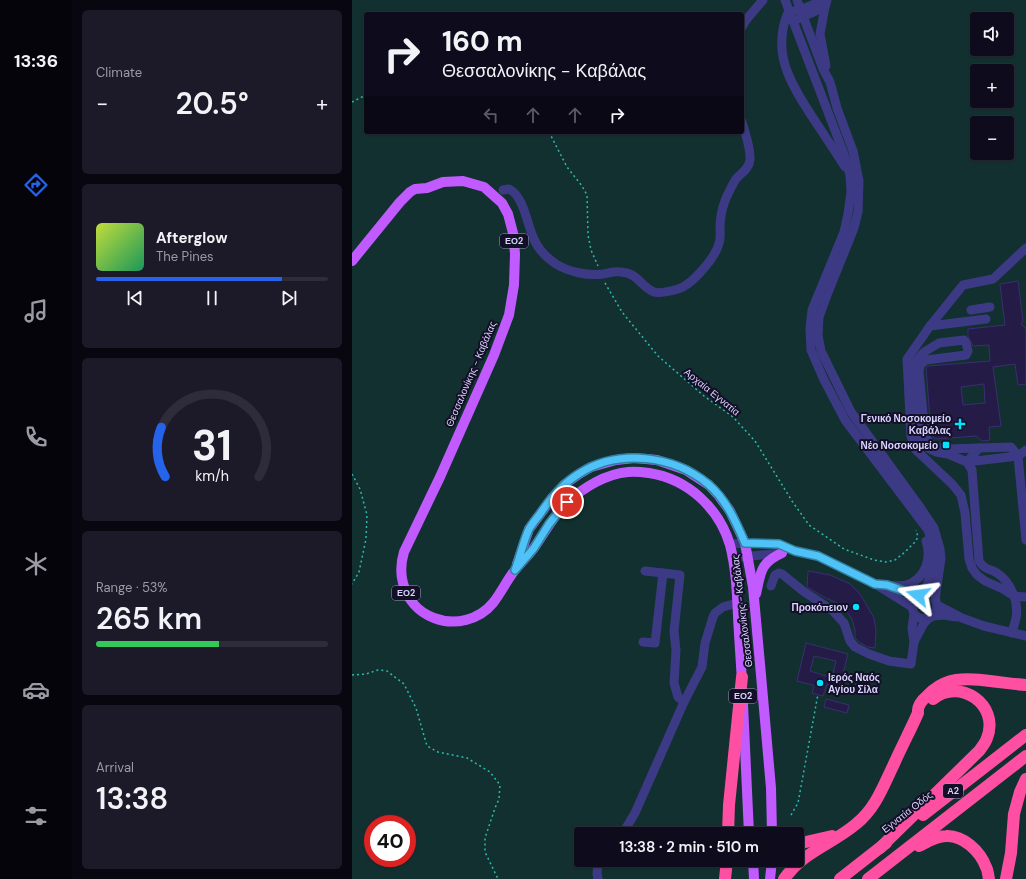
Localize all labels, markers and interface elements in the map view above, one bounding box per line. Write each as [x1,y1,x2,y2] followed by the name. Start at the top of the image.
[970,12,1014,160] map controls
[970,12,1014,56] button: sound
[442,23,523,60] text: 160 m
[376,28,428,80] icon: right
[14,49,58,73] text: 13:36
[442,59,646,83] text: Θεσσαλονίκης - Καβάλας
[96,64,142,81] text: Climate
[970,64,1014,108] button: +
[175,84,249,123] text: 20.5°
[96,89,108,118] text: −
[316,89,328,118] text: +
[480,104,502,126] icon: left
[522,104,544,126] icon: ahead
[564,104,586,126] icon: ahead
[606,104,628,126] icon: right
[970,116,1014,160] button: −
[22,171,50,199] icon: directions
[156,228,228,248] text: Afterglow
[500,234,528,248] road number: ΕΟ2
[156,248,214,265] text: The Pines
[124,287,146,309] icon: previous
[201,287,223,309] icon: pause
[278,287,300,309] icon: next
[22,297,50,325] icon: music
[443,319,499,429] street label: Θεσσαλονίκης - Καβάλας
[681,365,743,419] street label: Αρχαία Εγνατία
[861,412,951,437] place label: Γενικό Νοσοκομείο Καβάλας
[954,418,966,430] marker: Γενικό Νοσοκομείο Καβάλας
[192,419,232,473] text: 31
[22,423,50,451] icon: phone
[860,439,938,452] place label: Νέο Νοσοκομείο
[941,440,951,450] marker: Νέο Νοσοκομείο
[195,467,229,485] text: km/h
[550,485,584,519] pin
[556,491,578,513] icon: arrive
[22,550,50,578] icon: climate
[729,554,755,668] street label: Θεσσαλονίκης - Καβάλας
[897,574,939,616] position arrow
[96,579,168,596] text: Range · 53%
[392,586,420,600] road number: ΕΟ2
[96,599,202,638] text: 265 km
[791,601,848,614] place label: Προκόπειον
[851,602,861,612] marker: Προκόπειον
[828,671,880,696] place label: Ιερός Ναός Αγίου Σίλα
[22,676,50,704] icon: car
[815,678,825,688] marker: Ιερός Ναός Αγίου Σίλα
[729,689,757,703] road number: ΕΟ2
[96,759,134,776] text: Arrival
[96,779,168,818] text: 13:38
[943,784,963,798] road number: Α2
[879,788,935,836] street label: Εγνατία Οδός
[22,802,50,830] icon: filters
[364,815,416,867] speed limit sign: 40
[619,837,759,857] text: 13:38 · 2 min · 510 m

